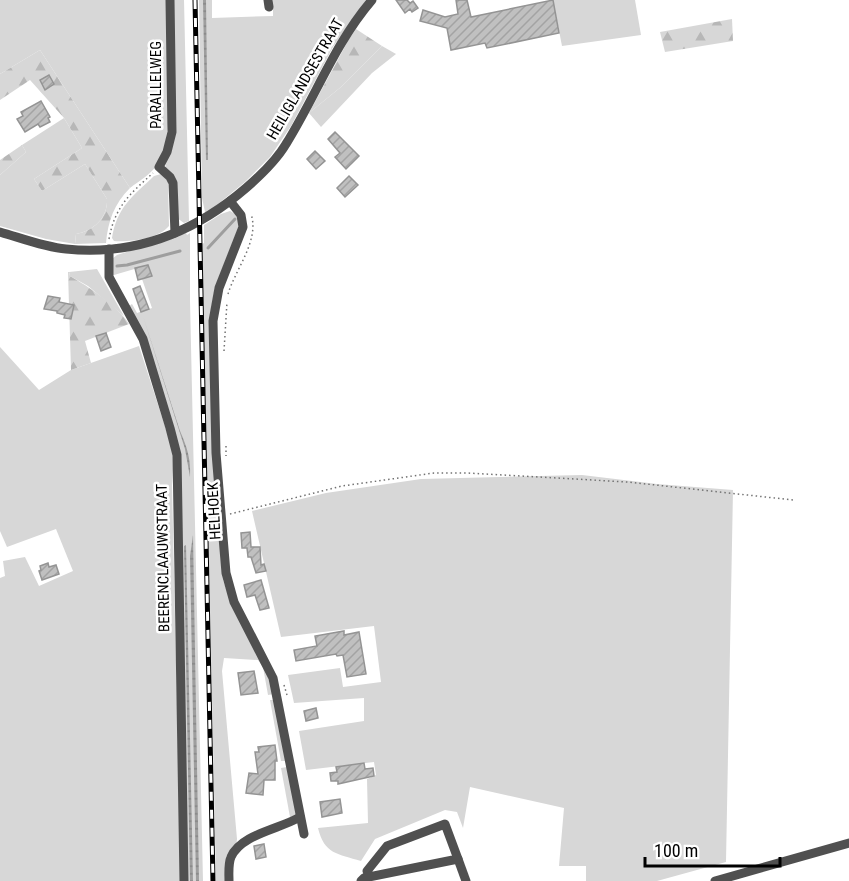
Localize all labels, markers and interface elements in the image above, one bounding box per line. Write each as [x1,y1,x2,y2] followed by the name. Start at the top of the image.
[263,15,347,143] street label: HEILIGLANDSESTRAAT
[147,41,165,129] street label: PARALLELWEG
[203,481,225,540] street label: HELHOEK
[153,484,173,632] street label: BEERENCLAAUWSTRAAT
[645,830,780,868] scale bar
[654,840,698,861] text: 100 m

